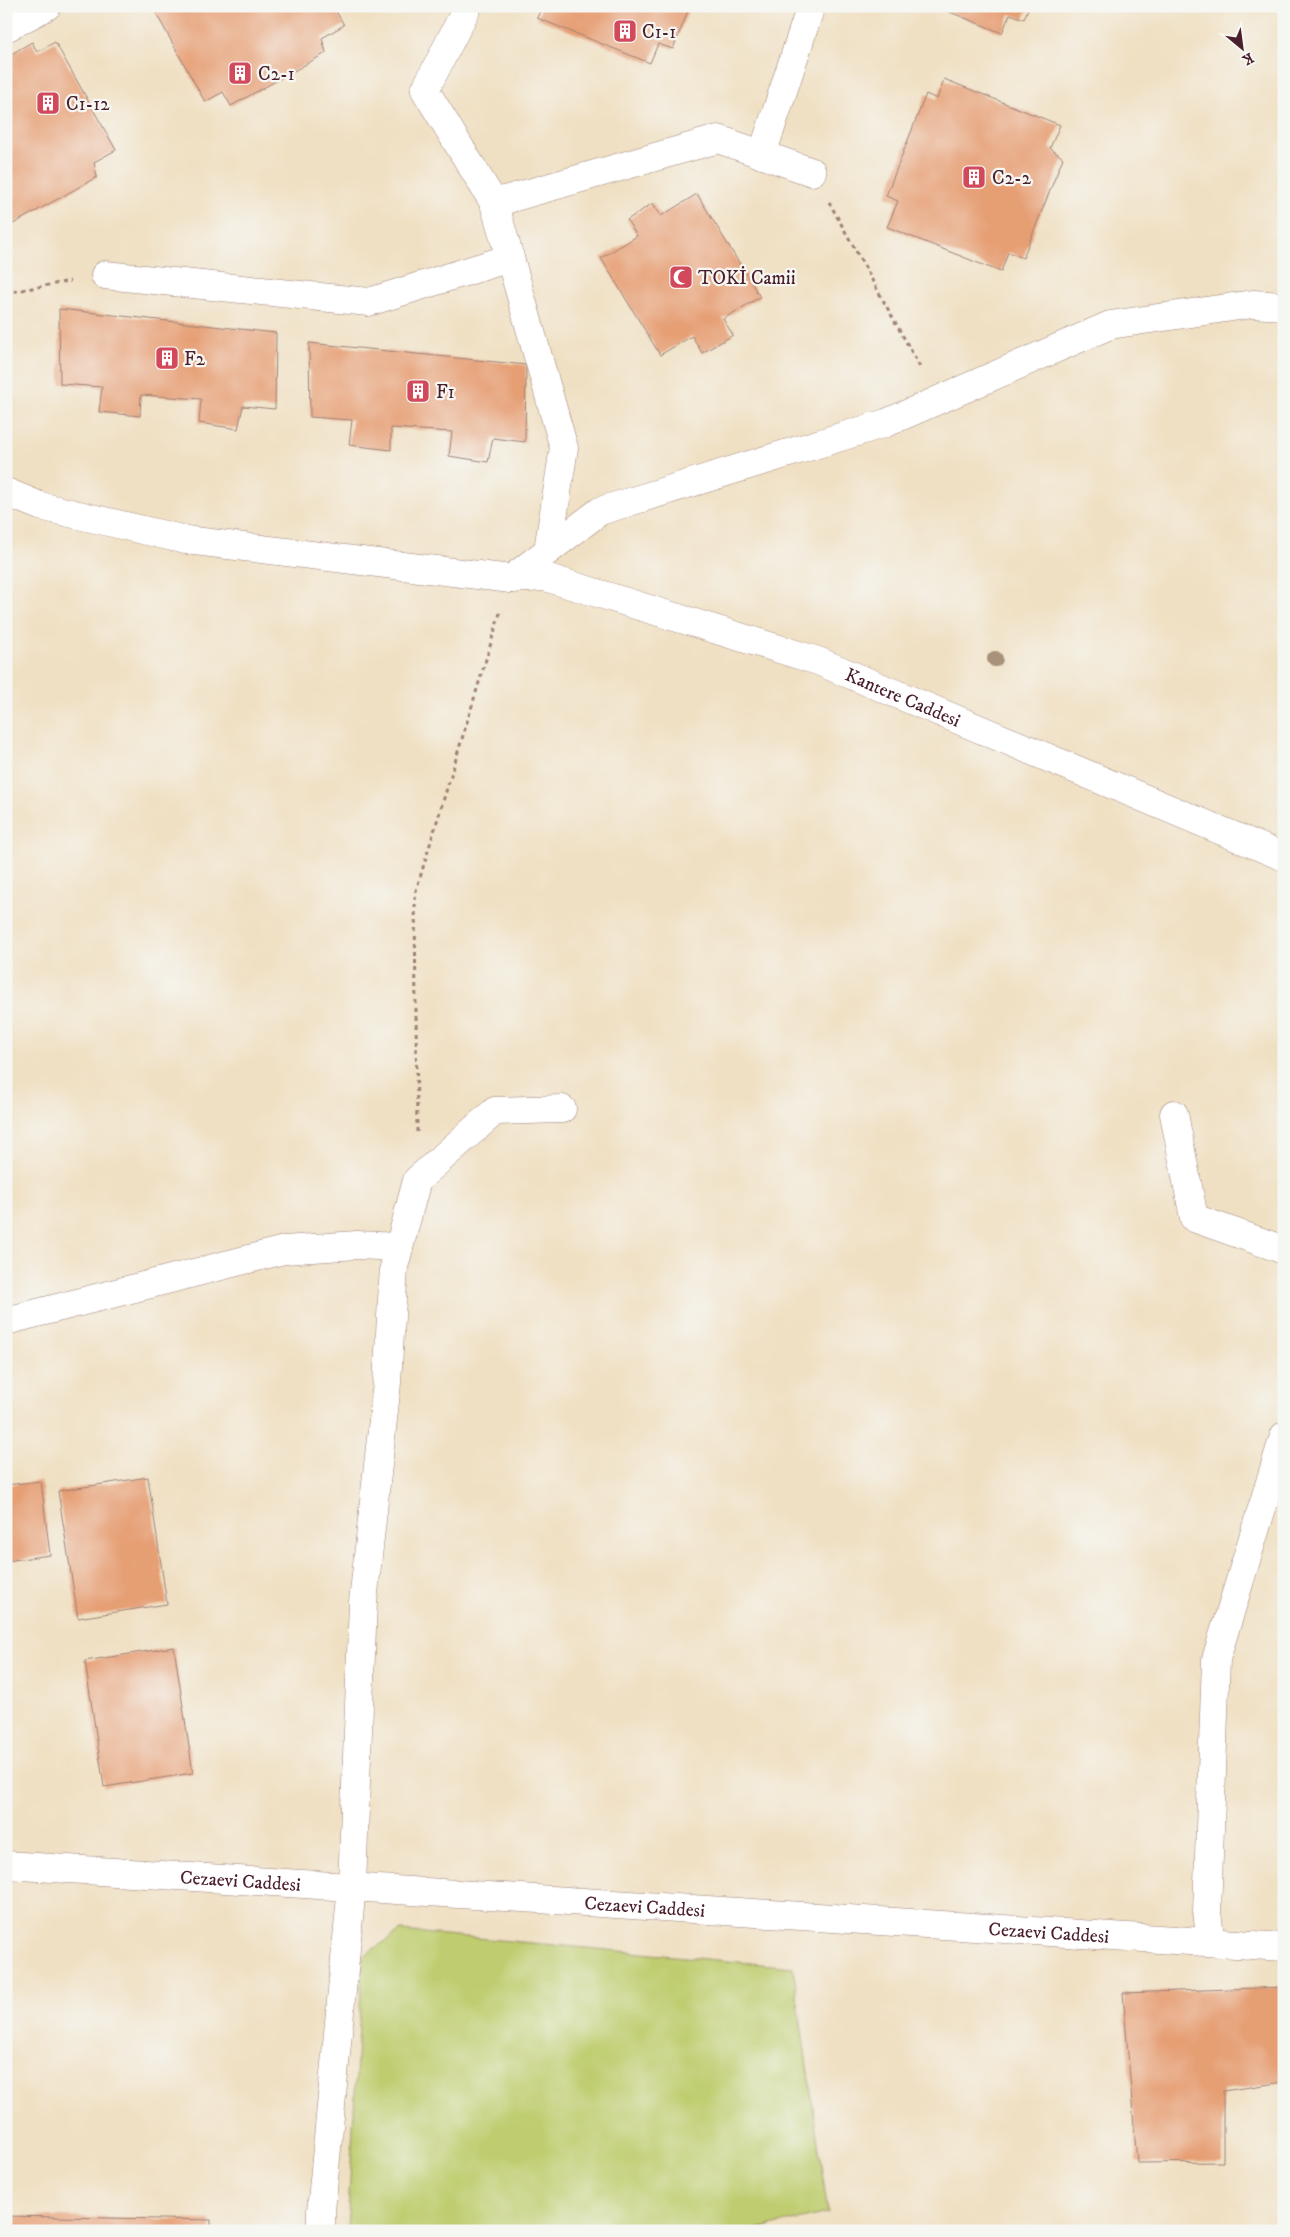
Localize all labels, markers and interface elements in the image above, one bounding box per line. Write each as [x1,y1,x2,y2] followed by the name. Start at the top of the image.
[612,18,638,44] building icon: C1-1
[642,21,676,44] place label: C1-1
[1218,22,1268,72] north arrow
[1238,48,1256,69] text: K
[227,60,253,86] building icon: C2-1
[258,63,295,86] place label: C2-1
[35,90,61,116] building icon: C1-12
[66,93,110,116] place label: C1-12
[961,164,987,190] building icon: C2-2
[992,167,1032,190] place label: C2-2
[668,264,694,290] mosque icon: TOKİ Camii
[698,266,796,290] place label: TOKİ Camii
[154,345,180,371] building icon: F2
[184,348,206,371] place label: F2
[405,378,431,404] building icon: F1
[436,381,455,404] place label: F1
[841,664,964,733] street label: Kantere Caddesi
[179,1866,302,1897] street label: Cezaevi Caddesi
[584,1892,706,1923] street label: Cezaevi Caddesi
[988,1918,1110,1949] street label: Cezaevi Caddesi

